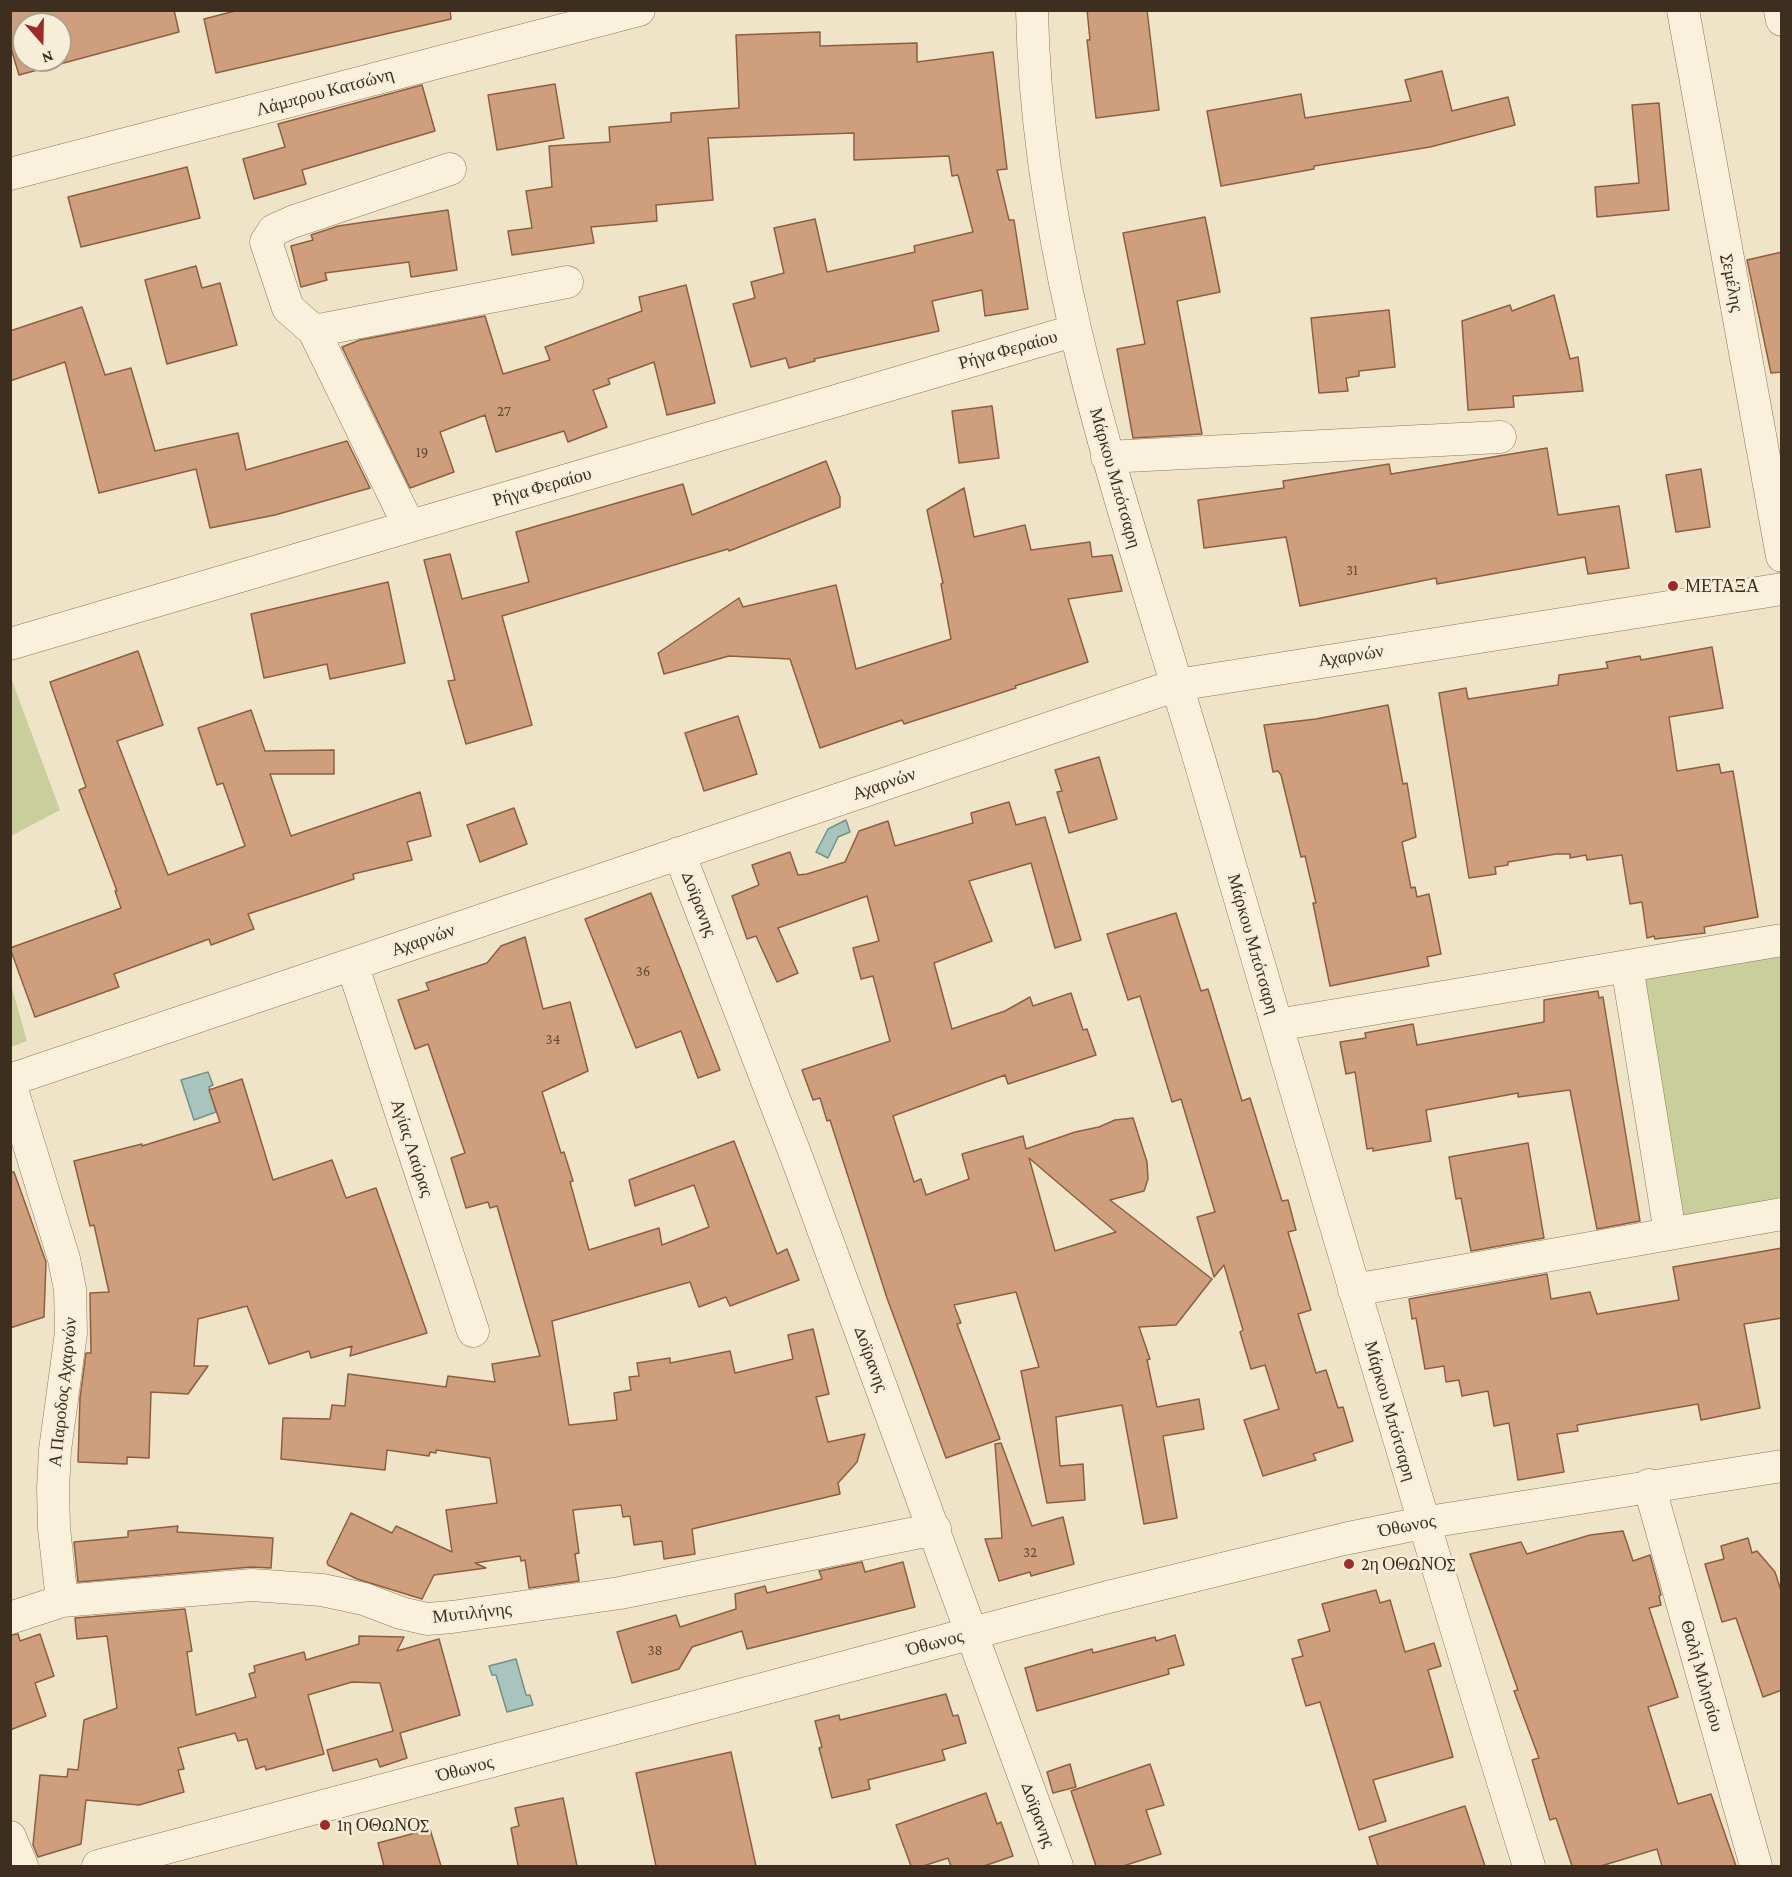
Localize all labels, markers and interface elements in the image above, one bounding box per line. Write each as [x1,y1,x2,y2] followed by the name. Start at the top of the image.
[12,12,72,72] north arrow
[40,48,56,67] text: N
[254,63,396,121] street label: Λάμπρου Κατσώνη
[1716,252,1748,314] street label: Σεμέλης
[956,326,1060,374] street label: Ρήγα Φεραίου
[497,402,511,420] house number: 27
[1085,405,1145,551] street label: Μάρκου Μπότσαρη
[416,443,428,461] house number: 19
[490,463,594,511] street label: Ρήγα Φεραίου
[1346,561,1358,579] house number: 31
[1685,575,1759,597] place label: ΜΕΤΑΞΑ
[1666,579,1680,593] marker: ΜΕΤΑΞΑ
[1317,640,1385,672] street label: Αχαρνών
[849,763,919,805] street label: Αχαρνών
[677,868,721,940] street label: Δοϊρανης
[1223,871,1283,1017] street label: Μάρκου Μπότσαρη
[388,919,458,961] street label: Αχαρνών
[636,962,650,980] house number: 36
[546,1030,560,1048] house number: 34
[386,1096,438,1200] street label: Αγίας Λαύρας
[44,1316,82,1468] street label: Α Παροδος Αχαρνών
[849,1323,893,1395] street label: Δοϊρανης
[1360,1338,1420,1484] street label: Μάρκου Μπότσαρη
[1377,1510,1437,1542] street label: Όθωνος
[1023,1543,1037,1561] house number: 32
[1361,1553,1456,1575] place label: 2η ΟΘΩΝΟΣ
[1342,1557,1356,1571] marker: 2η ΟΘΩΝΟΣ
[431,1598,513,1628] street label: Μυτιλήνης
[1676,1618,1728,1734] street label: Θαλή Μιλησίου
[904,1625,966,1661] street label: Όθωνος
[647,1641,663,1659] house number: 38
[434,1751,496,1787] street label: Όθωνος
[1016,1779,1060,1851] street label: Δοϊρανης
[337,1814,429,1836] place label: 1η ΟΘΩΝΟΣ
[318,1818,332,1832] marker: 1η ΟΘΩΝΟΣ

